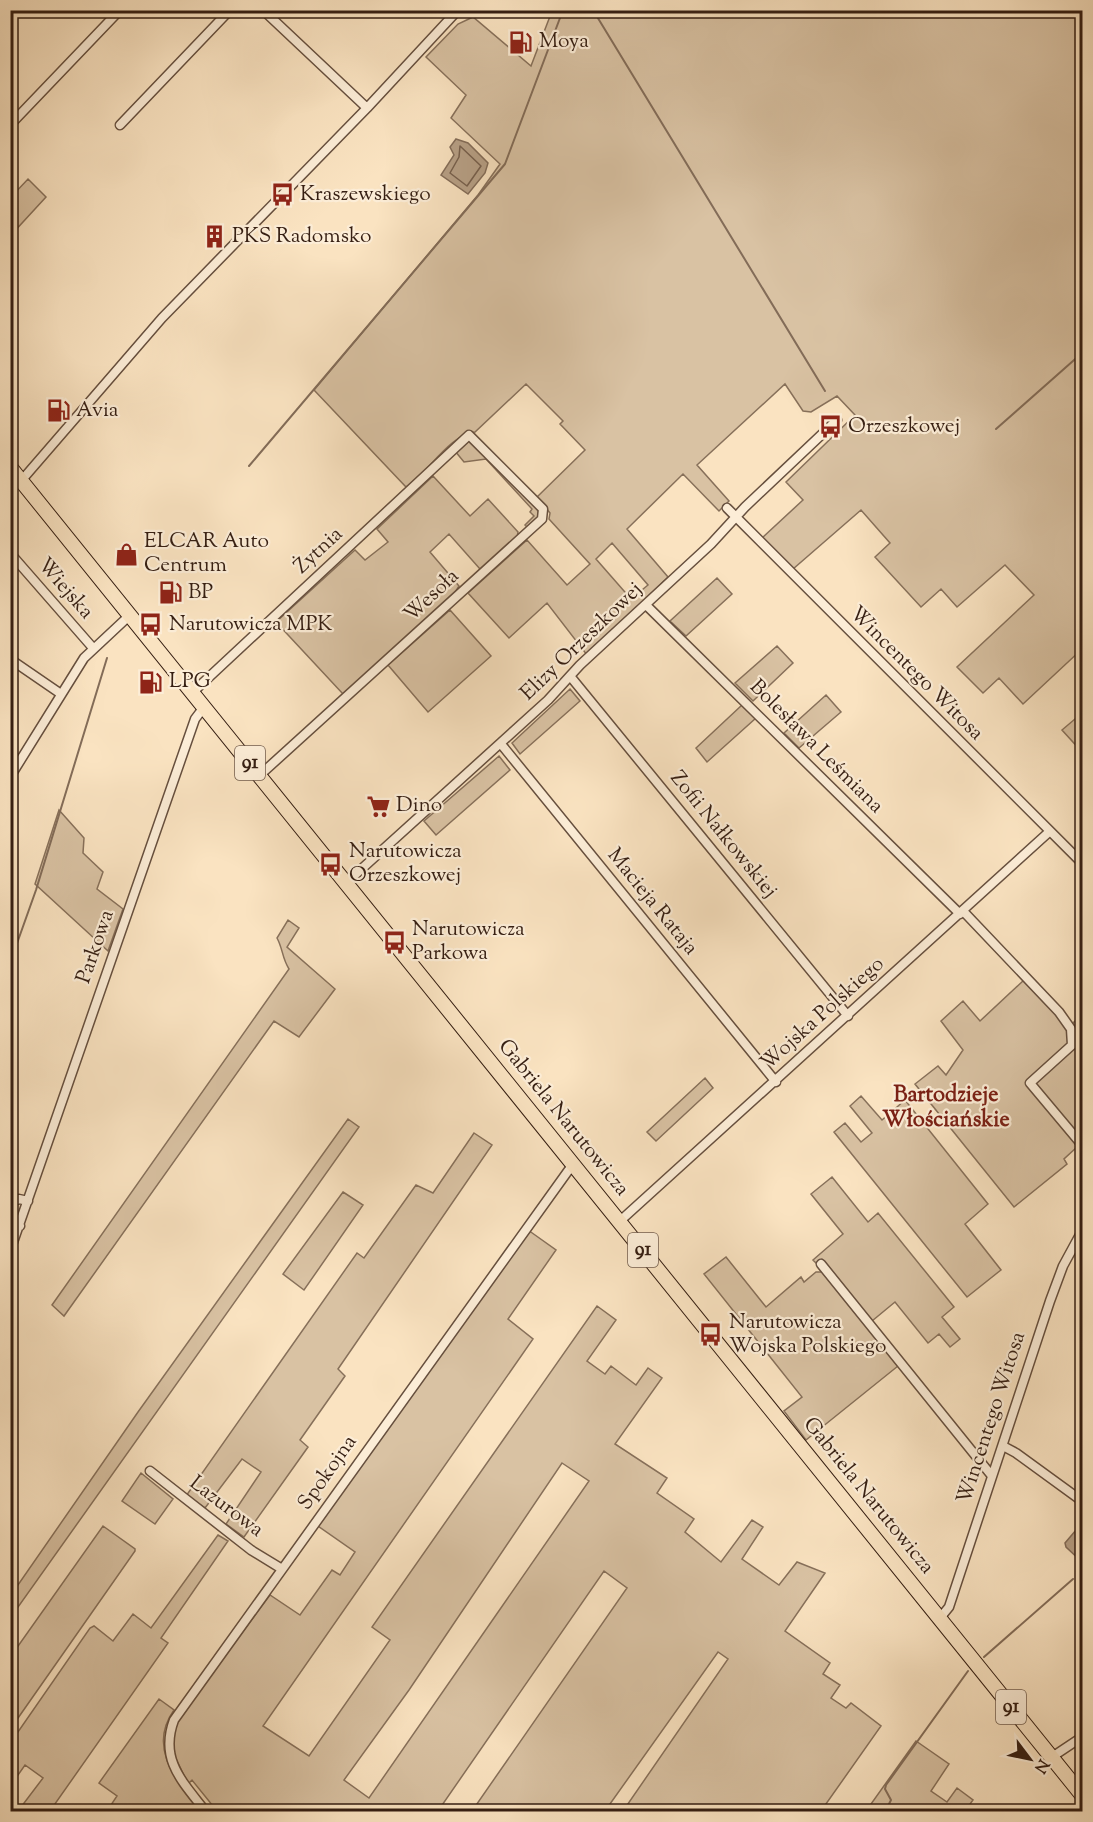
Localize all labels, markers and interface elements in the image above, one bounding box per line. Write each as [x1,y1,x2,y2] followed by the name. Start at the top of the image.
[539,27,589,57] place label: Moya
[508,29,534,55] fuel station icon: Moya
[300,180,431,210] place label: Kraszewskiego
[269,182,295,208] bus stop icon: Kraszewskiego
[232,222,371,252] place label: PKS Radomsko
[201,224,227,250] building icon: PKS Radomsko
[76,396,119,426] place label: Avia
[45,398,71,424] fuel station icon: Avia
[848,412,960,442] place label: Orzeszkowej
[817,414,843,440] bus stop icon: Orzeszkowej
[288,520,350,581] street label: Żytnia
[144,527,269,581] place label: ELCAR Auto Centrum
[113,541,139,567] shop icon: ELCAR Auto Centrum
[30,552,100,627] street label: Wiejska
[398,562,467,630] street label: Wesoła
[514,576,650,708] street label: Elizy Orzeszkowej
[188,578,213,608] place label: BP
[157,580,183,606] fuel station icon: BP
[842,600,990,748] street label: Wincentego Witosa
[169,610,333,640] place label: Narutowicza MPK
[138,612,164,638] bus stop icon: Narutowicza MPK
[169,667,211,697] place label: LPG
[138,669,164,695] fuel station icon: LPG
[742,673,890,821] street label: Bolesława Leśmiana
[235,746,265,780] road number: 91
[662,765,784,905] street label: Zofii Nałkowskiej
[396,791,442,821] place label: Dino
[365,793,391,819] supermarket icon: Dino
[349,837,462,891] place label: Narutowicza Orzeszkowej
[599,842,705,962] street label: Macieja Rataja
[318,851,344,877] bus stop icon: Narutowicza Orzeszkowej
[69,906,123,988] street label: Parkowa
[412,915,525,969] place label: Narutowicza Parkowa
[381,929,407,955] bus stop icon: Narutowicza Parkowa
[754,950,892,1078] street label: Wojska Polskiego
[490,1033,636,1203] street label: Gabriela Narutowicza
[882,1080,1010,1137] district label: Bartodzieje Włościańskie
[628,1233,658,1267] road number: 91
[729,1308,886,1362] place label: Narutowicza Wojska Polskiego
[698,1322,724,1348] bus stop icon: Narutowicza Wojska Polskiego
[950,1328,1034,1508] street label: Wincentego Witosa
[795,1411,941,1581] street label: Gabriela Narutowicza
[291,1429,365,1517] street label: Spokojna
[182,1469,270,1545] street label: Lazurowa
[996,1690,1026,1724] road number: 91
[1000,1729,1060,1789] north arrow
[1027,1754,1054,1777] text: N

